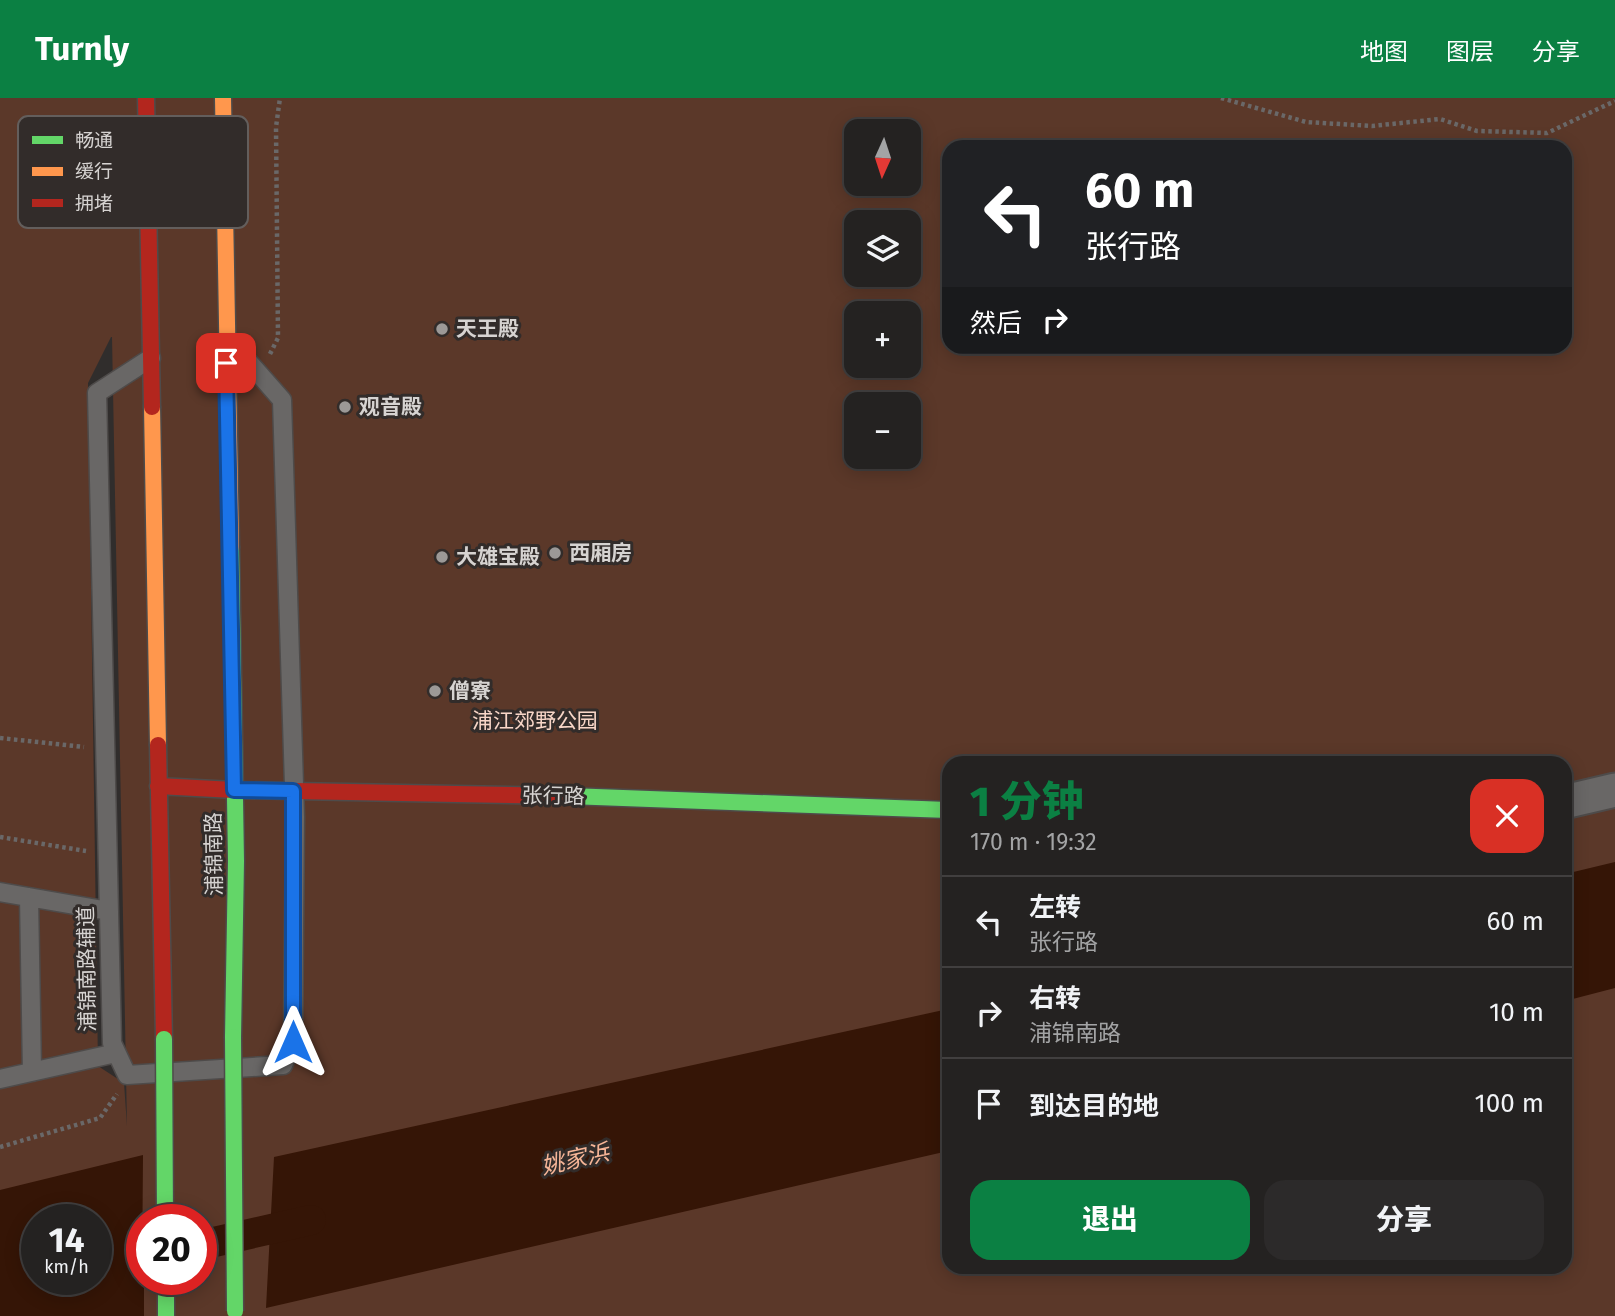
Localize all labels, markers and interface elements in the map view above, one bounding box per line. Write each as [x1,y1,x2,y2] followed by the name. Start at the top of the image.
[35,29,129,69] text: Turnly
[1360,38,1408,66] text: 地图
[1446,38,1494,66] text: 图层
[1532,38,1580,66] text: 分享
[18,116,248,228] legend
[844,119,920,196] north arrow
[844,119,921,469] map controls
[75,129,113,152] text: 畅通
[75,160,113,183] text: 缓行
[1085,161,1194,220] text: 60 m
[970,168,1061,259] icon: left
[75,192,113,215] text: 拥堵
[844,210,921,287] button: layers
[1085,228,1181,266] text: 张行路
[844,301,921,378] button: +
[1036,301,1074,339] icon: right
[970,308,1022,339] text: 然后
[456,316,519,342] place label: 天王殿
[434,321,450,337] marker: 天王殿
[196,333,256,393] pin
[207,344,245,382] icon: arrive
[844,392,921,469] button: −
[359,394,422,420] place label: 观音殿
[337,399,353,415] marker: 观音殿
[569,540,632,566] place label: 西厢房
[456,544,540,570] place label: 大雄宝殿
[547,545,563,561] marker: 西厢房
[434,549,450,565] marker: 大雄宝殿
[449,678,491,704] place label: 僧寮
[427,683,443,699] marker: 僧寮
[472,708,598,734] park label: 浦江郊野公园
[970,777,1083,827] text: 1 分钟
[1470,779,1544,853] button: close
[521,782,585,810] street label: 张行路
[200,812,228,896] street label: 浦锦南路
[970,828,1097,856] text: 170 m · 19:32
[1029,892,1081,923] text: 左转
[970,903,1008,941] icon: left
[73,906,101,1032] street label: 浦锦南路辅道
[1486,906,1544,937] text: 60 m
[1029,928,1098,956] text: 张行路
[1029,983,1081,1014] text: 右转
[970,994,1008,1032] icon: right
[1489,997,1544,1028] text: 10 m
[256,1005,330,1079] position arrow
[1029,1019,1121,1047] text: 浦锦南路
[970,1085,1008,1123] icon: arrive
[1475,1088,1544,1119] text: 100 m
[1029,1091,1159,1122] text: 到达目的地
[538,1137,614,1180] water label: 姚家浜
[970,1180,1250,1260] button: 退出
[1264,1180,1544,1260] button: 分享
[126,1204,217,1295] speed limit sign: 20
[48,1219,85,1261] text: 14
[44,1256,89,1278] text: km/h

